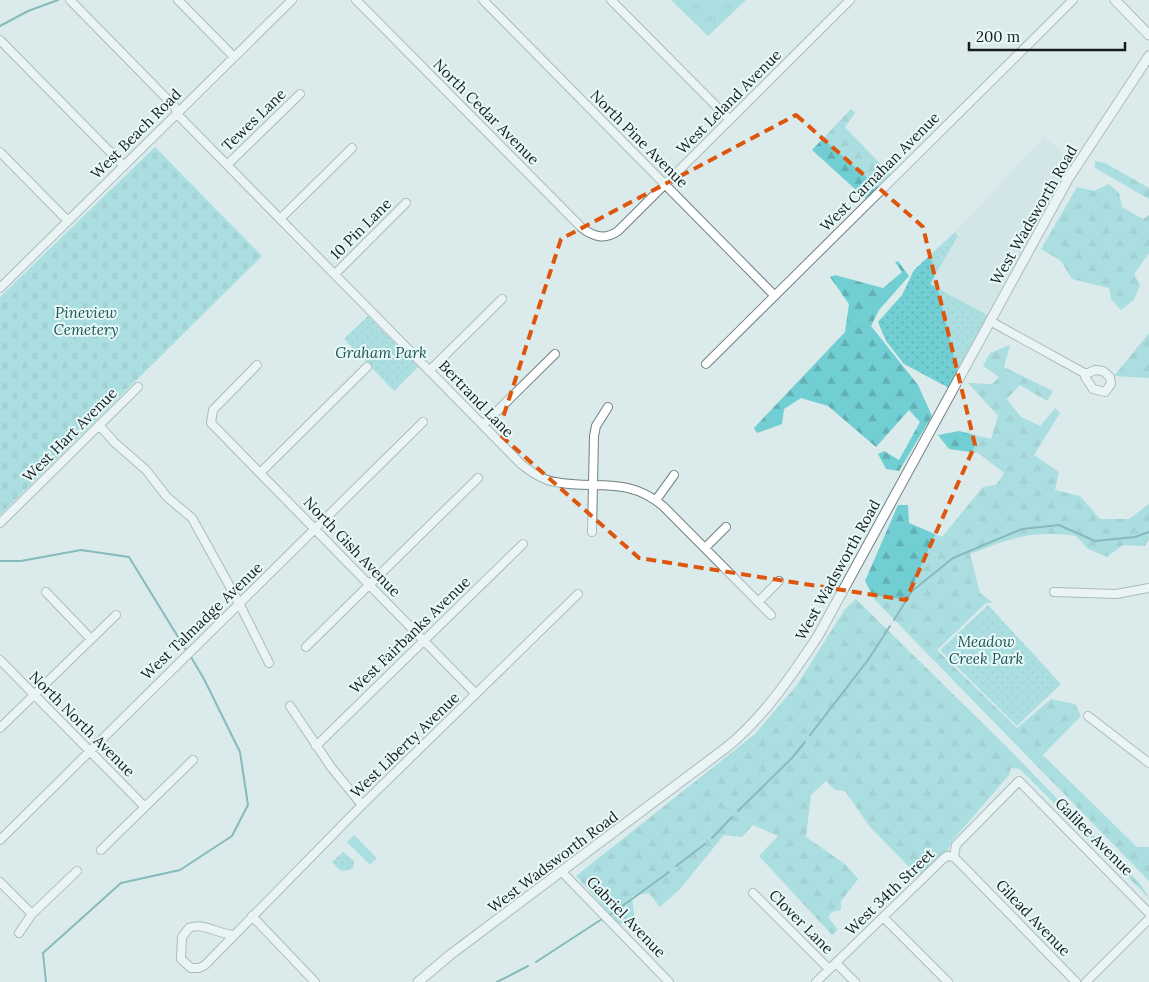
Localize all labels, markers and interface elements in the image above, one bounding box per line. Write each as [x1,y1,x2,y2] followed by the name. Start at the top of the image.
[969,20,1125,52] scale bar
[976,27,1020,46] text: 200 m
[672,45,785,158] street label: West Leland Avenue
[429,55,543,169] street label: North Cedar Avenue
[86,84,185,183] street label: West Beach Road
[218,84,290,155] street label: Tewes Lane
[586,86,692,192] street label: North Pine Avenue
[816,108,943,235] street label: West Carnahan Avenue
[986,142,1081,288] street label: West Wadsworth Road
[326,194,395,263] street label: 10 Pin Lane
[53,303,119,339] park label: Pineview Cemetery
[335,343,427,362] park label: Graham Park
[435,356,518,441] street label: Bertrand Lane
[18,383,121,486] street label: West Hart Avenue
[300,493,405,601] street label: North Gish Avenue
[791,496,884,643] street label: West Wadsworth Road
[137,558,266,684] street label: West Talmadge Avenue
[345,572,474,697] street label: West Fairbanks Avenue
[949,632,1023,668] park label: Meadow Creek Park
[26,667,139,780] street label: North North Avenue
[346,688,463,802] street label: West Liberty Avenue
[1051,794,1137,880] street label: Galilee Avenue
[484,806,621,917] street label: West Wadsworth Road
[841,844,938,939] street label: West 34th Street
[583,872,670,961] street label: Gabriel Avenue
[992,875,1075,960] street label: Gilead Avenue
[765,885,838,958] street label: Clover Lane

